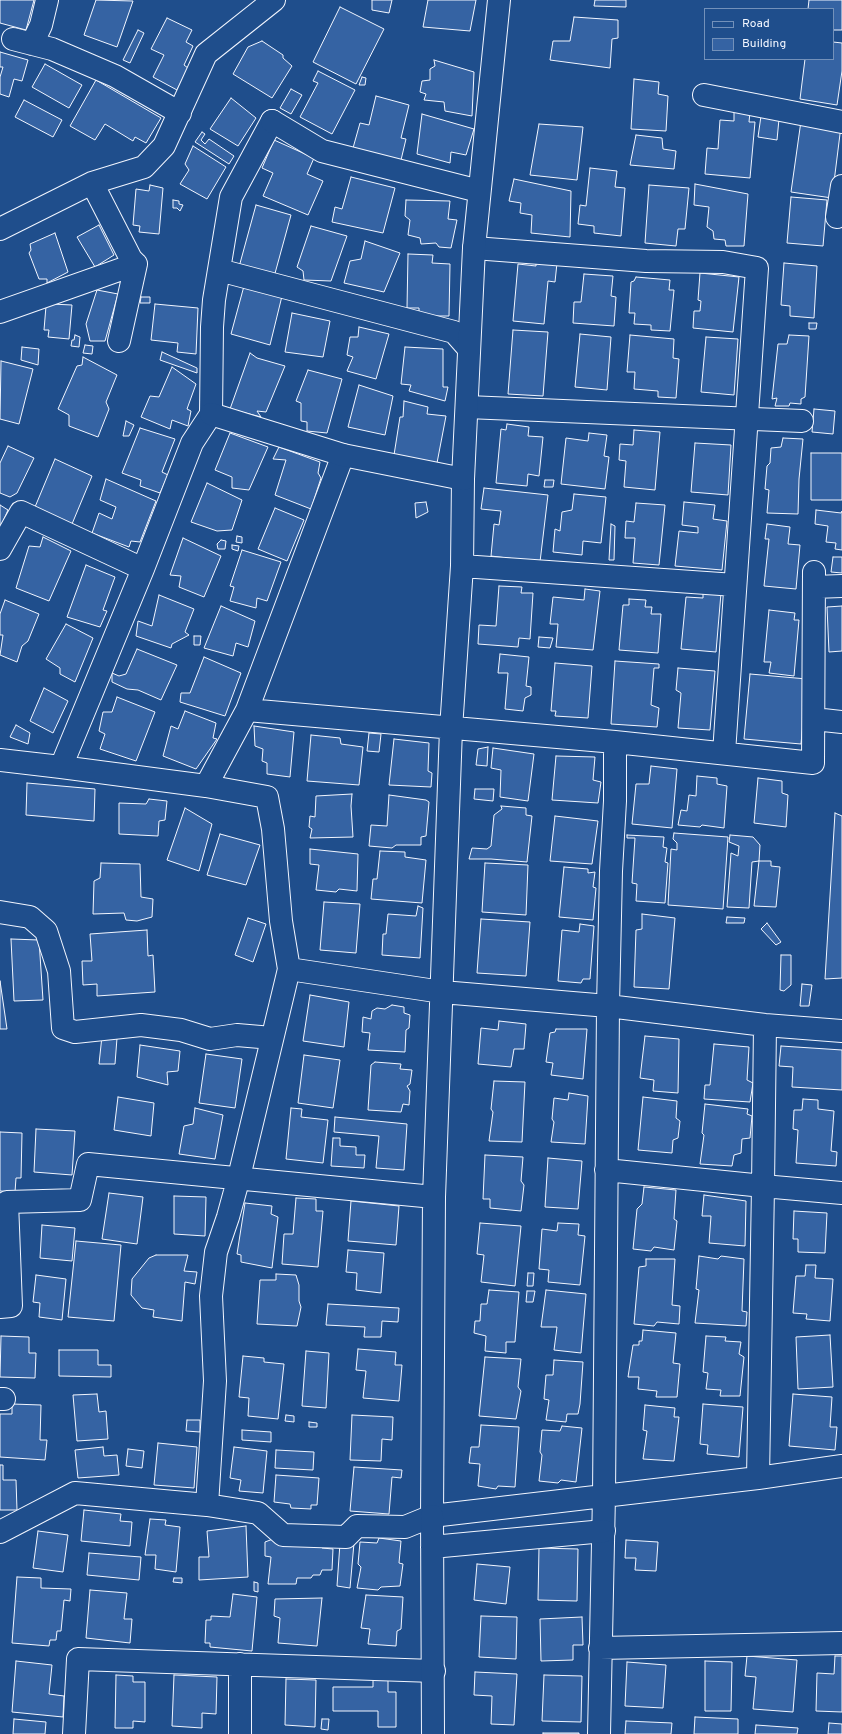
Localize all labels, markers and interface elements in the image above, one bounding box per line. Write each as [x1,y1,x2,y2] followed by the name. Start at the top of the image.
[704,8,834,60] legend
[742,16,770,32] text: Road
[742,36,786,52] text: Building

